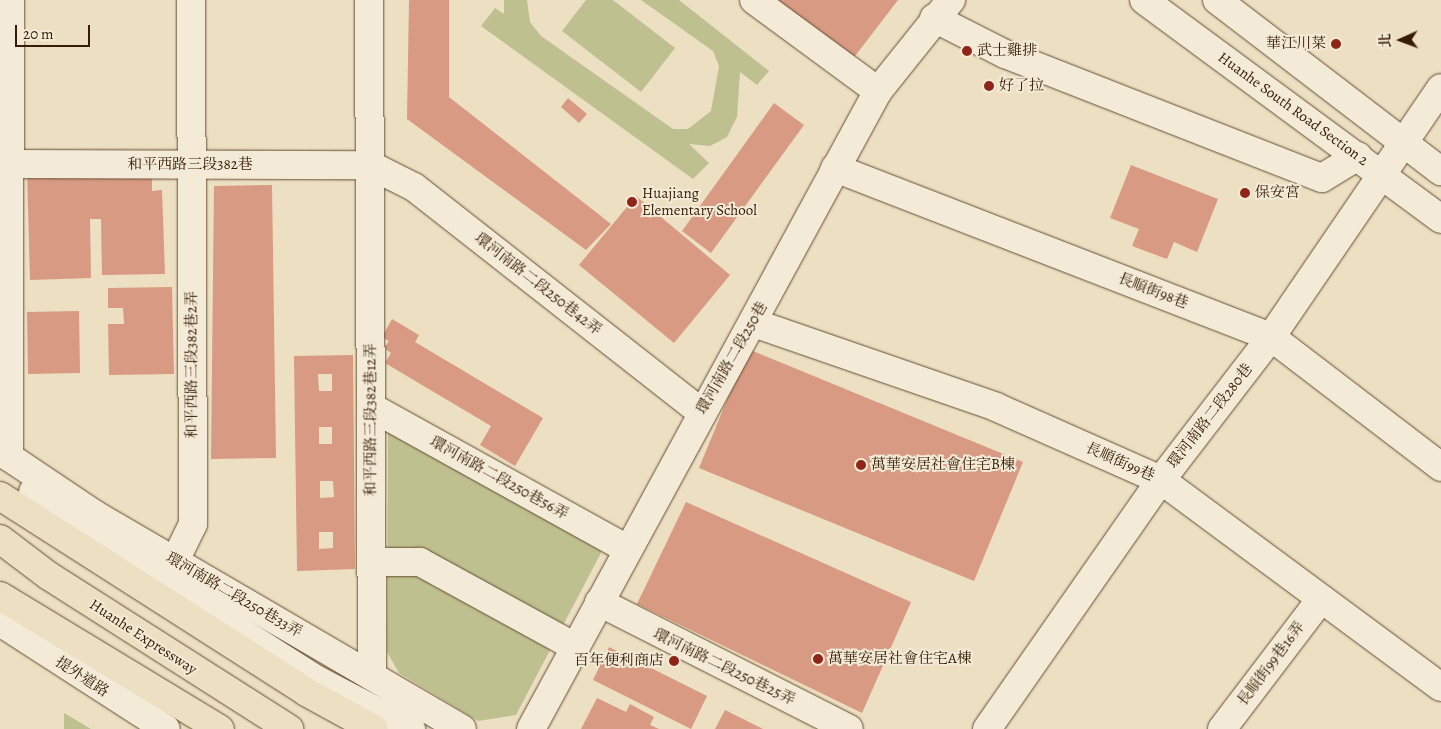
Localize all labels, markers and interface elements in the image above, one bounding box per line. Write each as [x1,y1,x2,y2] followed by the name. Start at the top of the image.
[18,15,92,47] scale bar
[1376,15,1426,65] north arrow
[23,24,54,44] text: 20 m
[1376,33,1395,48] text: 北
[1266,35,1326,53] place label: 華江川菜
[1330,38,1342,50] marker: 華江川菜
[977,42,1037,60] place label: 武士雞排
[961,45,973,57] marker: 武士雞排
[1214,48,1372,170] street label: Huanhe South Road Section 2
[999,77,1044,95] place label: 好了拉
[983,80,995,92] marker: 好了拉
[127,156,253,174] street label: 和平西路三段382巷
[642,184,757,219] place label: Huajiang Elementary School
[1255,184,1300,202] place label: 保安宮
[1239,187,1251,199] marker: 保安宮
[626,196,638,208] marker: Huajiang Elementary School
[471,229,605,339] street label: 環河南路二段250巷42弄
[1115,269,1191,313] street label: 長順街98巷
[183,291,201,439] street label: 和平西路三段382巷2弄
[693,299,771,417] street label: 環河南路二段250巷
[362,344,380,496] street label: 和平西路三段382巷12弄
[1164,360,1256,472] street label: 環河南路二段280巷
[427,433,571,523] street label: 環河南路二段250巷56弄
[1083,439,1157,485] street label: 長順街99巷
[871,456,1015,474] place label: 萬華安居社會住宅B棟
[855,459,867,471] marker: 萬華安居社會住宅B棟
[163,549,305,641] street label: 環河南路二段250巷33弄
[86,596,200,678] street label: Huanhe Expressway
[1234,618,1308,710] street label: 長順街99巷16弄
[650,625,798,709] street label: 環河南路二段250巷25弄
[828,650,972,668] place label: 萬華安居社會住宅A棟
[574,652,664,670] place label: 百年便利商店
[52,653,112,701] street label: 提外道路
[812,653,824,665] marker: 萬華安居社會住宅A棟
[668,655,680,667] marker: 百年便利商店

